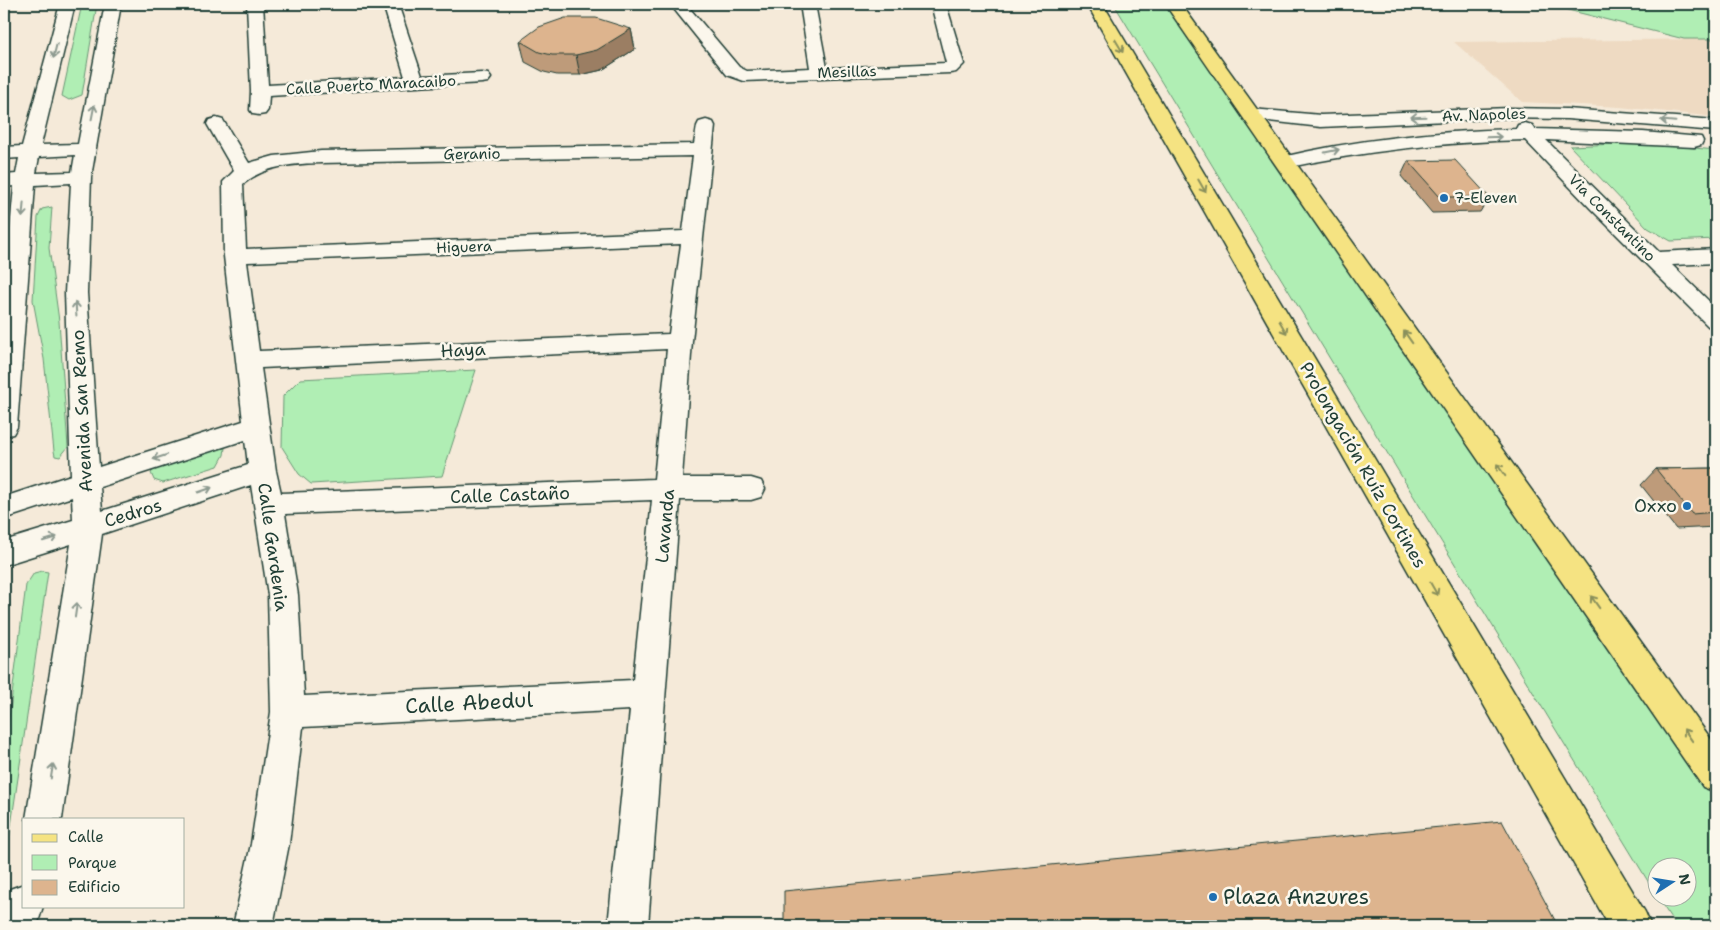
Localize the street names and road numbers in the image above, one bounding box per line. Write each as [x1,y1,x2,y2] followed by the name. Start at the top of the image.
[817,61,877,83] street label: Mesillas
[285,71,457,99] street label: Calle Puerto Maracaibo
[1441,104,1527,126] street label: Av. Napoles
[443,144,501,164] street label: Geranio
[1564,170,1660,266] street label: Via Constantino
[436,236,493,258] street label: Higuera
[66,329,98,493] street label: Avenida San Remo
[440,337,486,363] street label: Haya
[1294,358,1432,572] street label: Prolongación Ruíz Cortines
[252,481,294,613] street label: Calle Gardenia
[450,481,570,509] street label: Calle Castaño
[650,488,680,564] street label: Lavanda
[101,493,165,533] street label: Cedros
[404,686,534,720] street label: Calle Abedul

